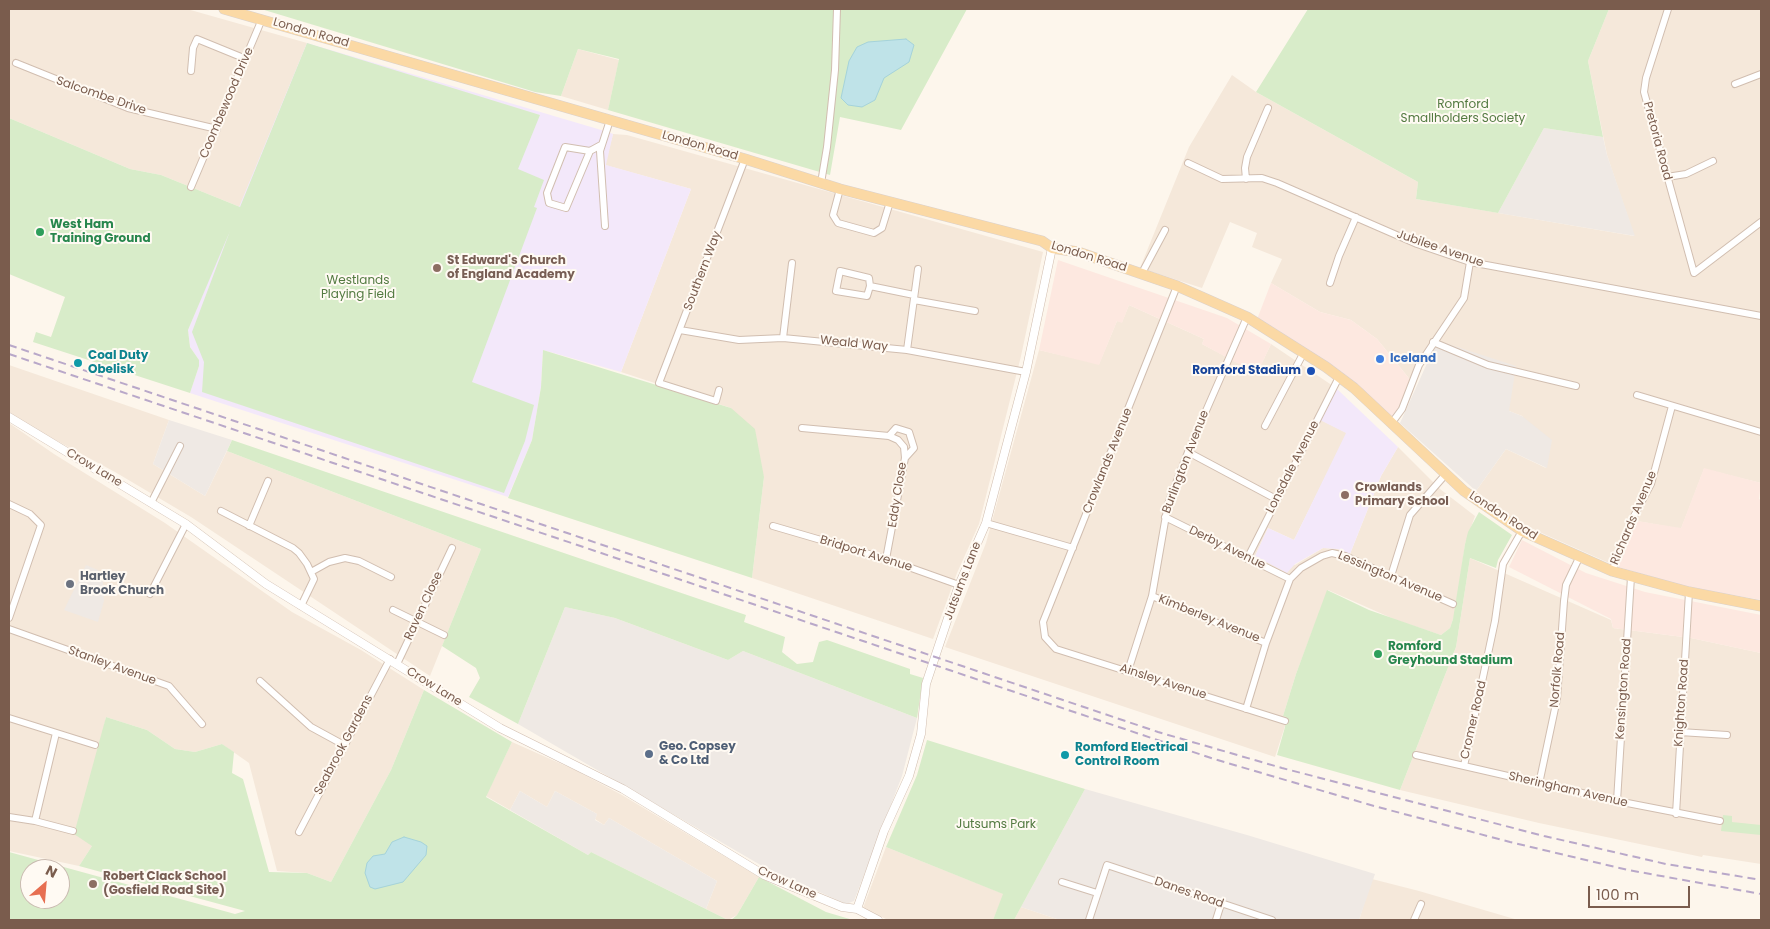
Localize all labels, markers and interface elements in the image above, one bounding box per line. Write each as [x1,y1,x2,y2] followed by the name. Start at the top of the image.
[271,15,351,51] street label: London Road
[197,45,257,161] street label: Coombewood Drive
[54,74,148,118] street label: Salcombe Drive
[1401,98,1525,126] park label: Romford Smallholders Society
[1640,100,1674,182] street label: Pretoria Road
[660,128,740,164] street label: London Road
[50,218,151,246] place label: West Ham Training Ground
[34,226,46,238] marker: West Ham Training Ground
[1395,227,1485,271] street label: Jubilee Avenue
[681,229,725,313] street label: Southern Way
[1049,239,1129,275] street label: London Road
[447,254,575,282] place label: St Edward's Church of England Academy
[431,262,443,274] marker: St Edward's Church of England Academy
[321,274,395,302] park label: Westlands Playing Field
[819,333,889,355] street label: Weald Way
[88,349,148,377] place label: Coal Duty Obelisk
[1390,352,1436,366] place label: Iceland
[1374,353,1386,365] marker: Iceland
[72,357,84,369] marker: Coal Duty Obelisk
[1192,364,1301,378] place label: Romford Stadium
[1305,365,1317,377] marker: Romford Stadium
[1080,406,1136,516] street label: Crowlands Avenue
[1160,408,1212,516] street label: Burlington Avenue
[1264,418,1322,516] street label: Lonsdale Avenue
[63,446,125,490] street label: Crow Lane
[886,461,910,529] street label: Eddy Close
[1608,469,1660,567] street label: Richards Avenue
[1355,481,1449,509] place label: Crowlands Primary School
[1339,489,1351,501] marker: Crowlands Primary School
[1466,489,1540,543] street label: London Road
[1186,523,1268,573] street label: Derby Avenue
[818,533,914,575] street label: Bridport Avenue
[941,540,985,622] street label: Jutsums Lane
[1336,549,1444,605] street label: Lessington Avenue
[402,569,446,643] street label: Raven Close
[80,570,164,598] place label: Hartley Brook Church
[64,578,76,590] marker: Hartley Brook Church
[1156,592,1262,646] street label: Kimberley Avenue
[1548,632,1568,708] street label: Norfolk Road
[1613,638,1635,740] street label: Kensington Road
[1388,640,1513,668] place label: Romford Greyhound Stadium
[66,643,158,689] street label: Stanley Avenue
[1372,648,1384,660] marker: Romford Greyhound Stadium
[1672,659,1692,747] street label: Knighton Road
[1118,661,1208,703] street label: Ainsley Avenue
[404,664,464,710] street label: Crow Lane
[1458,679,1490,761] street label: Cromer Road
[312,692,376,798] street label: Seabrook Gardens
[659,740,736,768] place label: Geo. Copsey & Co Ltd
[1075,741,1188,769] place label: Romford Electrical Control Room
[643,748,655,760] marker: Geo. Copsey & Co Ltd
[1059,749,1071,761] marker: Romford Electrical Control Room
[1507,769,1629,811] street label: Sheringham Avenue
[956,818,1036,832] park label: Jutsums Park
[20,859,70,909] north arrow
[42,860,61,883] text: N
[755,864,819,902] street label: Crow Lane
[103,870,226,898] place label: Robert Clack School (Gosfield Road Site)
[1152,874,1226,912] street label: Danes Road
[1590,876,1692,908] scale bar
[87,878,99,890] marker: Robert Clack School (Gosfield Road Site)
[1596,884,1639,905] text: 100 m

